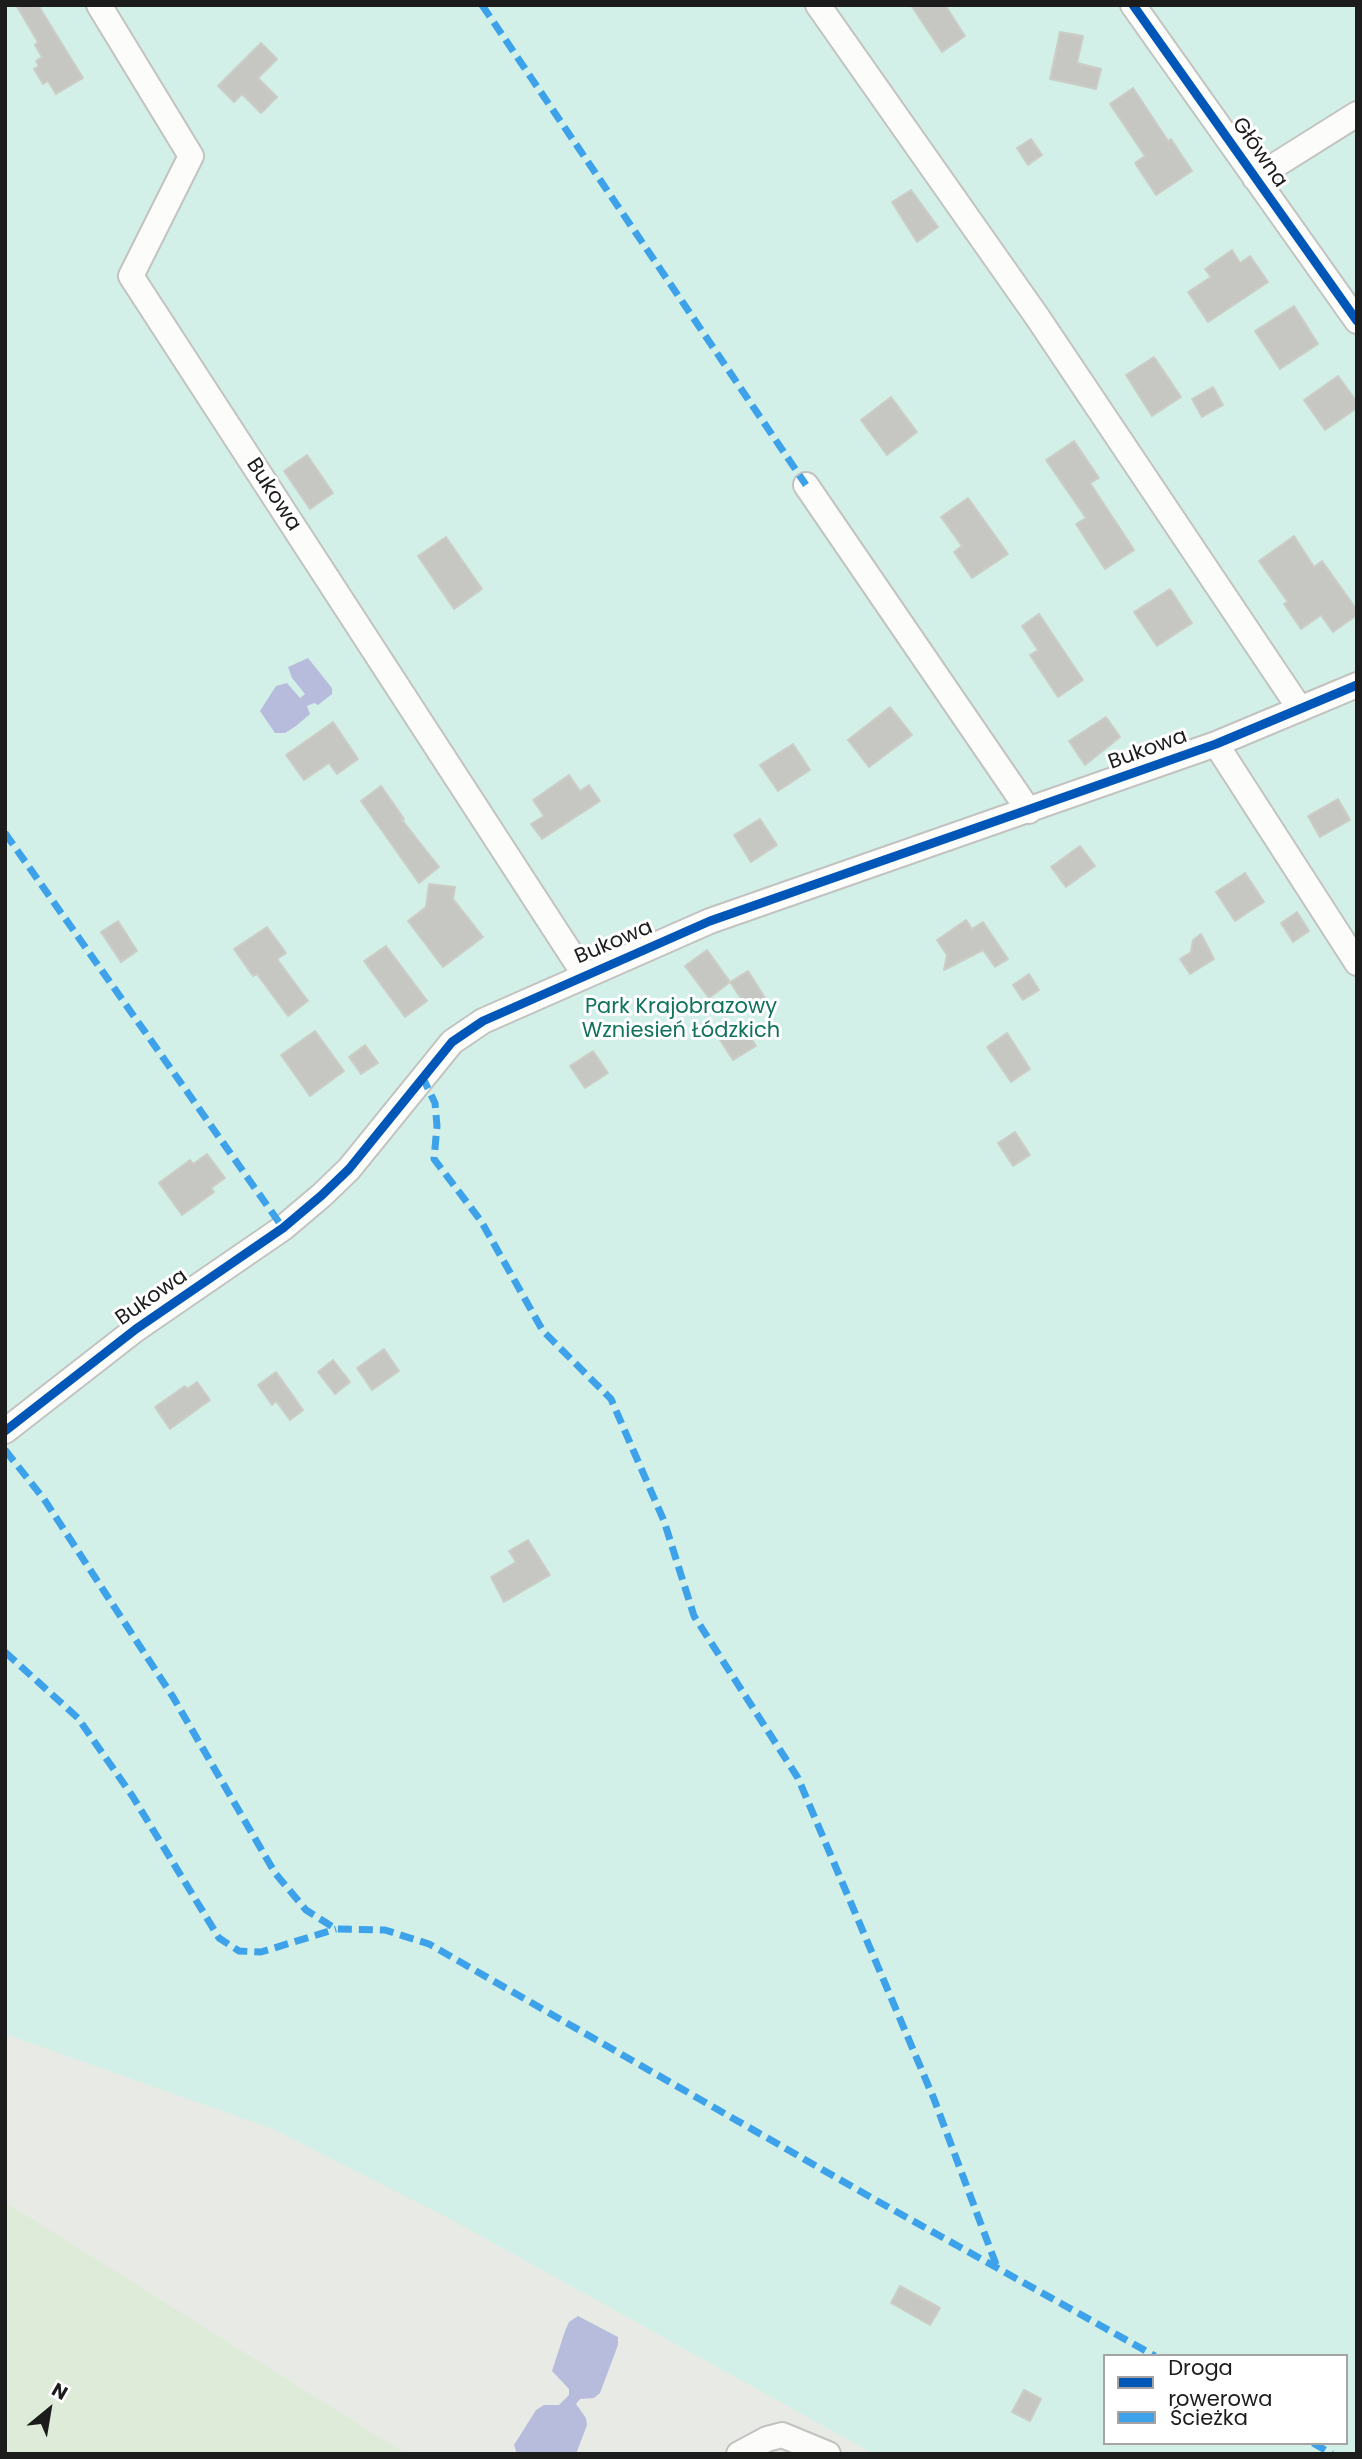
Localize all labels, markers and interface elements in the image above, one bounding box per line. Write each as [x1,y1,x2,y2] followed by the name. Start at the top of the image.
[1226,113,1292,193] street label: Główna
[240,454,306,536] street label: Bukowa
[1105,724,1191,776] street label: Bukowa
[571,915,657,971] street label: Bukowa
[582,995,780,1045] park label: Park Krajobrazowy Wzniesień Łódzkich
[111,1264,193,1332] street label: Bukowa
[1168,2353,1272,2413] text: Droga rowerowa
[1103,2354,1348,2445] legend
[14,2375,84,2445] north arrow
[47,2376,73,2407] text: N
[1170,2403,1248,2432] text: Ścieżka

